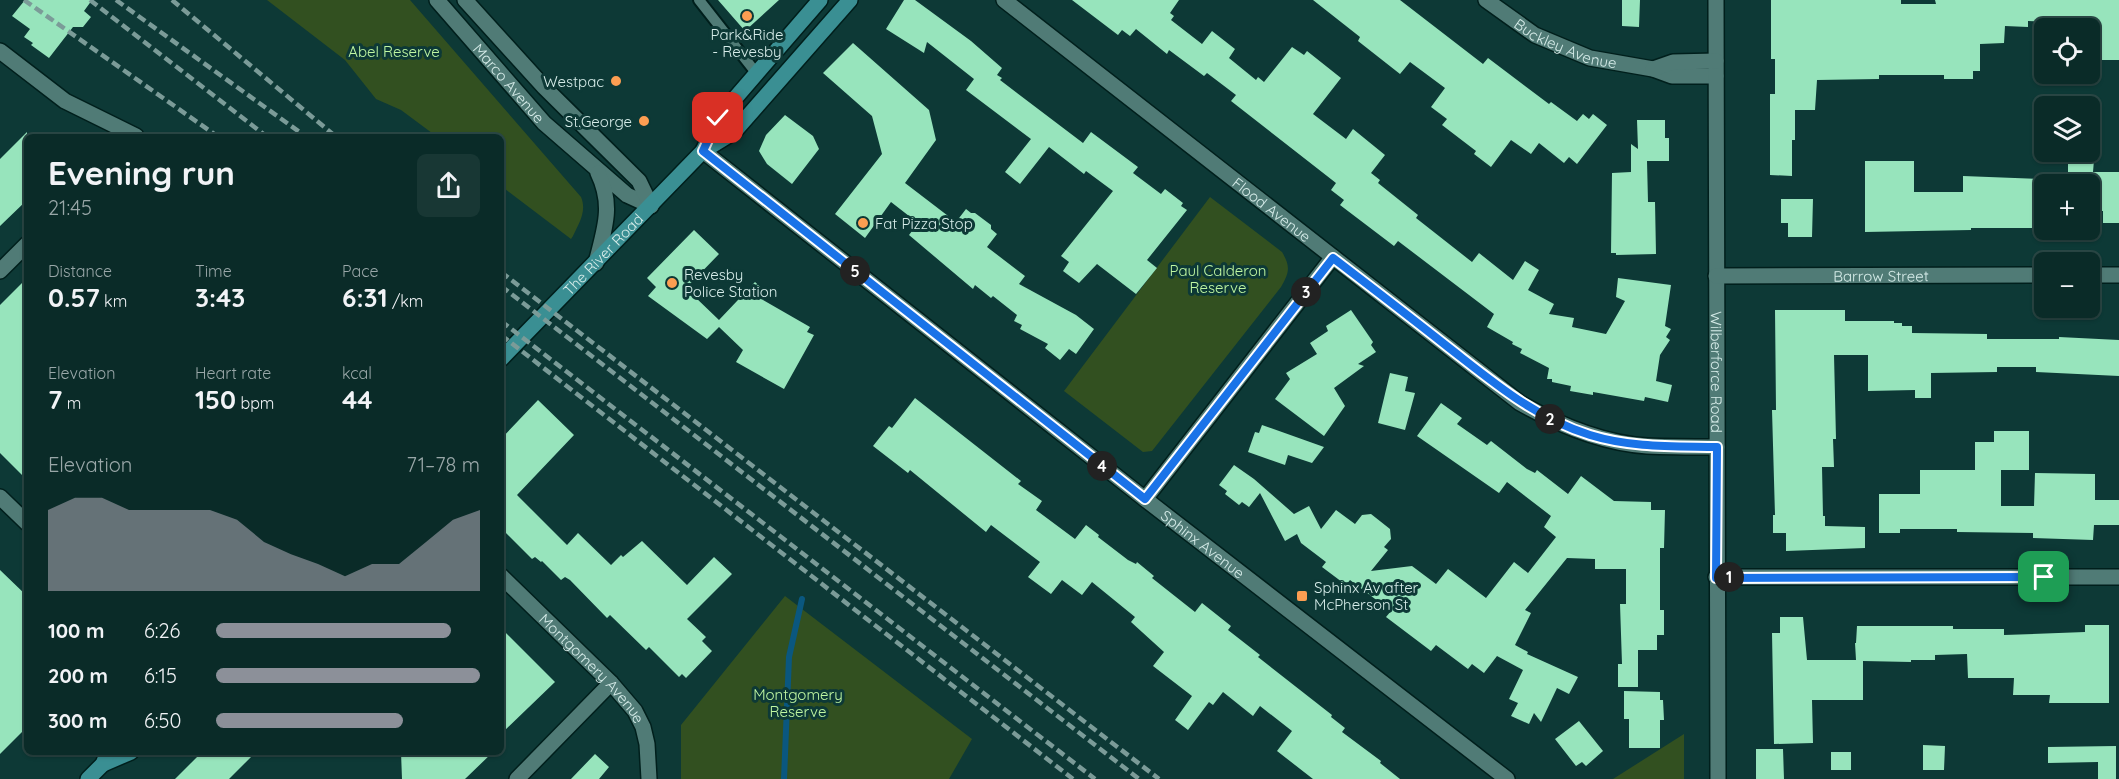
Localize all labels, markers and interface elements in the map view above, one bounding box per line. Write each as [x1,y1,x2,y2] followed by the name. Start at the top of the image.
[740,9,754,23] marker: Park&Ride - Revesby
[1511,14,1618,72] street label: Buckley Avenue
[2034,18,2100,318] map controls
[2034,18,2100,84] button: locate
[711,25,783,61] place label: Park&Ride - Revesby
[469,39,549,127] street label: Marco Avenue
[348,42,440,61] park label: Abel Reserve
[543,72,604,91] place label: Westpac
[609,74,623,88] marker: Westpac
[692,92,743,143] pin
[2034,96,2100,162] button: layers
[701,101,734,134] icon: check
[565,112,632,131] place label: St.George
[637,114,651,128] marker: St.George
[48,152,235,193] text: Evening run
[417,154,480,217] button: share
[1229,173,1315,246] street label: Flood Avenue
[2034,174,2100,240] button: +
[48,195,92,220] text: 21:45
[559,209,647,299] street label: The River Road
[875,214,973,233] place label: Fat Pizza Stop
[856,216,870,230] marker: Fat Pizza Stop
[2034,252,2100,318] button: −
[840,256,870,286] pin: 5
[48,261,112,281] text: Distance
[195,261,232,281] text: Time
[342,261,378,281] text: Pace
[850,261,860,281] text: 5
[1170,261,1266,297] park label: Paul Calderon Reserve
[684,265,777,301] place label: Revesby Police Station
[1833,266,1929,285] street label: Barrow Street
[665,276,679,290] marker: Revesby Police Station
[1291,277,1321,307] pin: 3
[48,281,100,314] text: 0.57
[195,281,245,314] text: 3:43
[342,281,388,314] text: 6:31
[1302,282,1310,302] text: 3
[100,291,127,311] text: km
[388,291,423,311] text: /km
[1707,311,1727,433] street label: Wilberforce Road
[48,363,115,383] text: Elevation
[195,363,271,383] text: Heart rate
[342,363,372,383] text: kcal
[48,383,62,416] text: 7
[195,383,236,416] text: 150
[342,383,373,416] text: 44
[62,393,81,413] text: m
[236,393,274,413] text: bpm
[1535,404,1565,434] pin: 2
[1545,409,1555,429] text: 2
[1087,451,1117,481] pin: 4
[48,452,132,477] text: Elevation
[406,452,480,477] text: 71–78 m
[1097,456,1107,476] text: 4
[1157,506,1249,582] street label: Sphinx Avenue
[2018,551,2069,602] pin
[2027,560,2060,593] icon: arrive
[1714,562,1744,592] pin: 1
[1726,567,1732,587] text: 1
[1314,578,1419,614] place label: Sphinx Av after McPherson St
[1295,589,1309,603] marker: Sphinx Av after McPherson St
[536,609,649,726] street label: Montgomery Avenue
[48,618,104,643] text: 100 m
[144,618,180,643] text: 6:26
[48,663,108,688] text: 200 m
[144,663,177,688] text: 6:15
[753,685,843,721] park label: Montgomery Reserve
[48,708,107,733] text: 300 m
[144,708,181,733] text: 6:50

